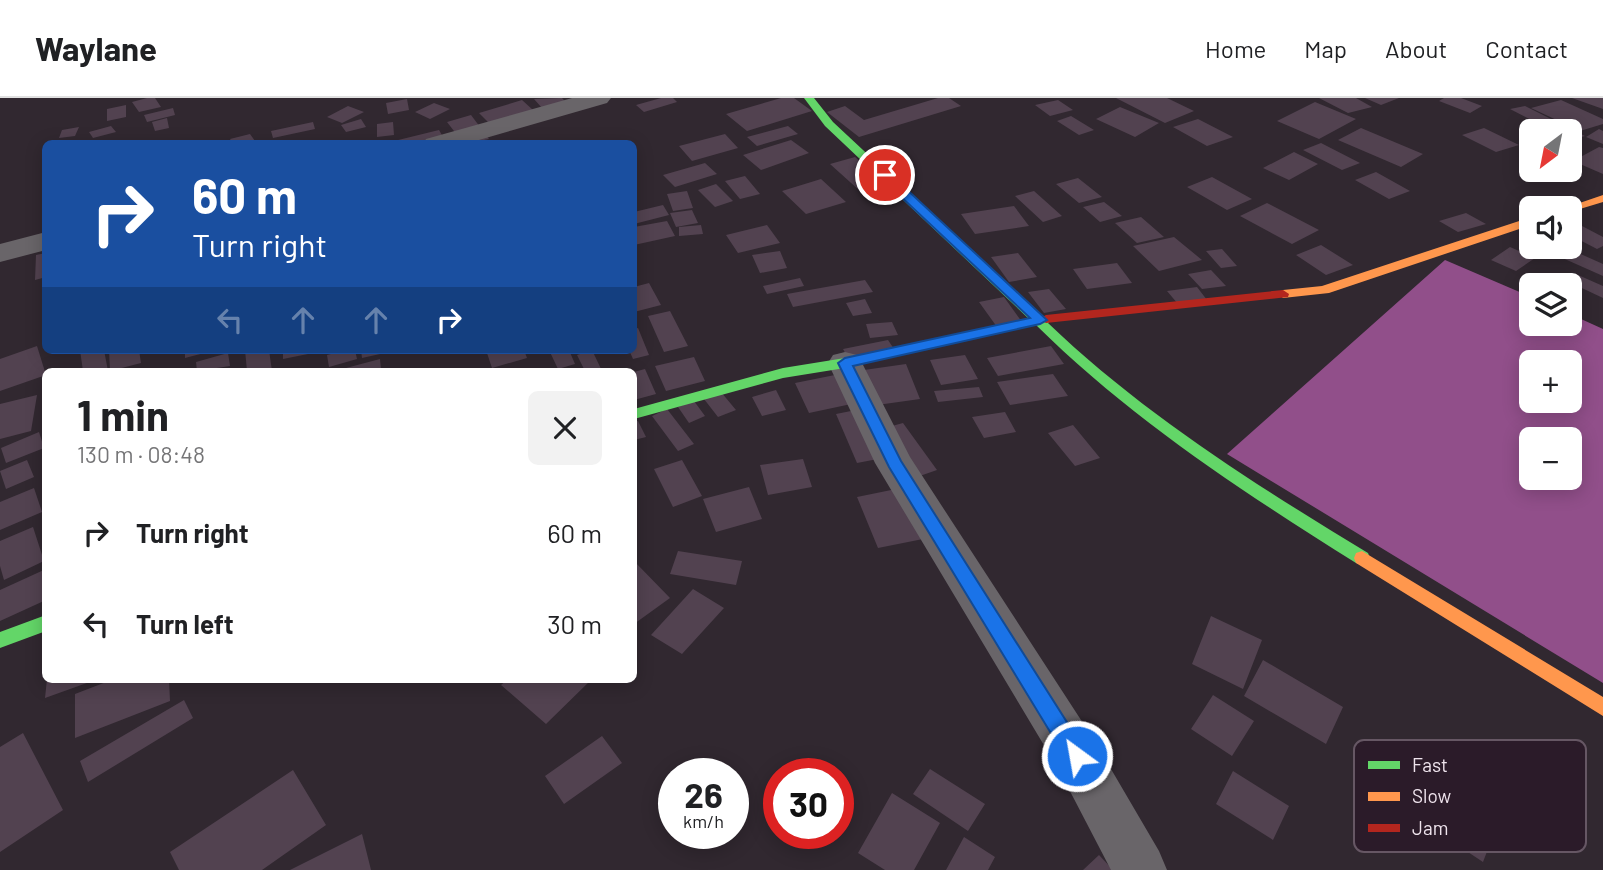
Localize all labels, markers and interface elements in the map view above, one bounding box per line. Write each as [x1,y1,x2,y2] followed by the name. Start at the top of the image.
[35,28,157,68] text: Waylane
[1205,34,1266,63] text: Home
[1304,34,1347,63] text: Map
[1385,34,1447,63] text: About
[1485,34,1568,63] text: Contact
[1519,119,1582,182] north arrow
[1519,119,1582,490] map controls
[855,145,915,205] pin
[866,156,904,194] icon: arrive
[192,165,297,224] text: 60 m
[77,168,168,259] icon: right
[1519,196,1582,259] button: sound
[192,225,327,263] text: Turn right
[1519,273,1582,336] button: layers
[211,301,249,339] icon: left
[284,301,322,339] icon: ahead
[357,301,395,339] icon: ahead
[430,301,468,339] icon: right
[1519,350,1582,413] button: +
[77,389,169,439] text: 1 min
[528,391,602,465] button: close
[1519,427,1582,490] button: −
[77,440,205,468] text: 130 m · 08:48
[77,514,115,552] icon: right
[136,517,249,548] text: Turn right
[547,517,602,548] text: 60 m
[77,605,115,643] icon: left
[136,608,234,639] text: Turn left
[547,608,602,639] text: 30 m
[1040,719,1114,793] position arrow
[1354,740,1586,852] legend
[1412,753,1448,776] text: Fast
[763,758,854,849] speed limit sign: 30
[684,773,723,815] text: 26
[1412,784,1451,807] text: Slow
[683,810,724,832] text: km/h
[1412,816,1448,839] text: Jam

